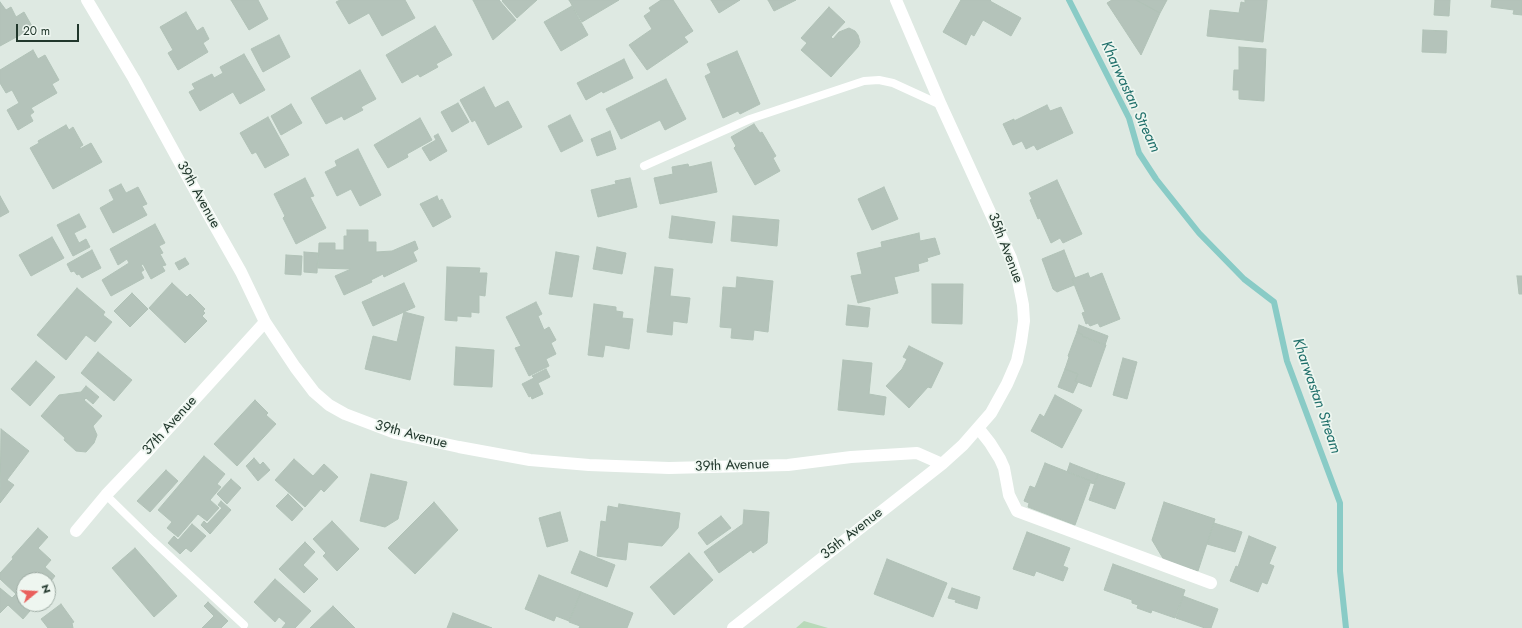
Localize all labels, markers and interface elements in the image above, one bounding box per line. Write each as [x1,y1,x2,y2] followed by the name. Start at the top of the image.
[18,16,81,42] scale bar
[23,22,50,40] text: 20 m
[1096,38,1164,156] water label: Kharwastan Stream
[173,158,223,232] street label: 39th Avenue
[984,210,1026,286] street label: 35th Avenue
[1288,336,1344,456] water label: Kharwastan Stream
[139,393,201,459] street label: 37th Avenue
[373,417,449,453] street label: 39th Avenue
[695,456,769,476] street label: 39th Avenue
[818,505,886,563] street label: 35th Avenue
[16,572,56,612] north arrow
[38,582,55,595] text: N

